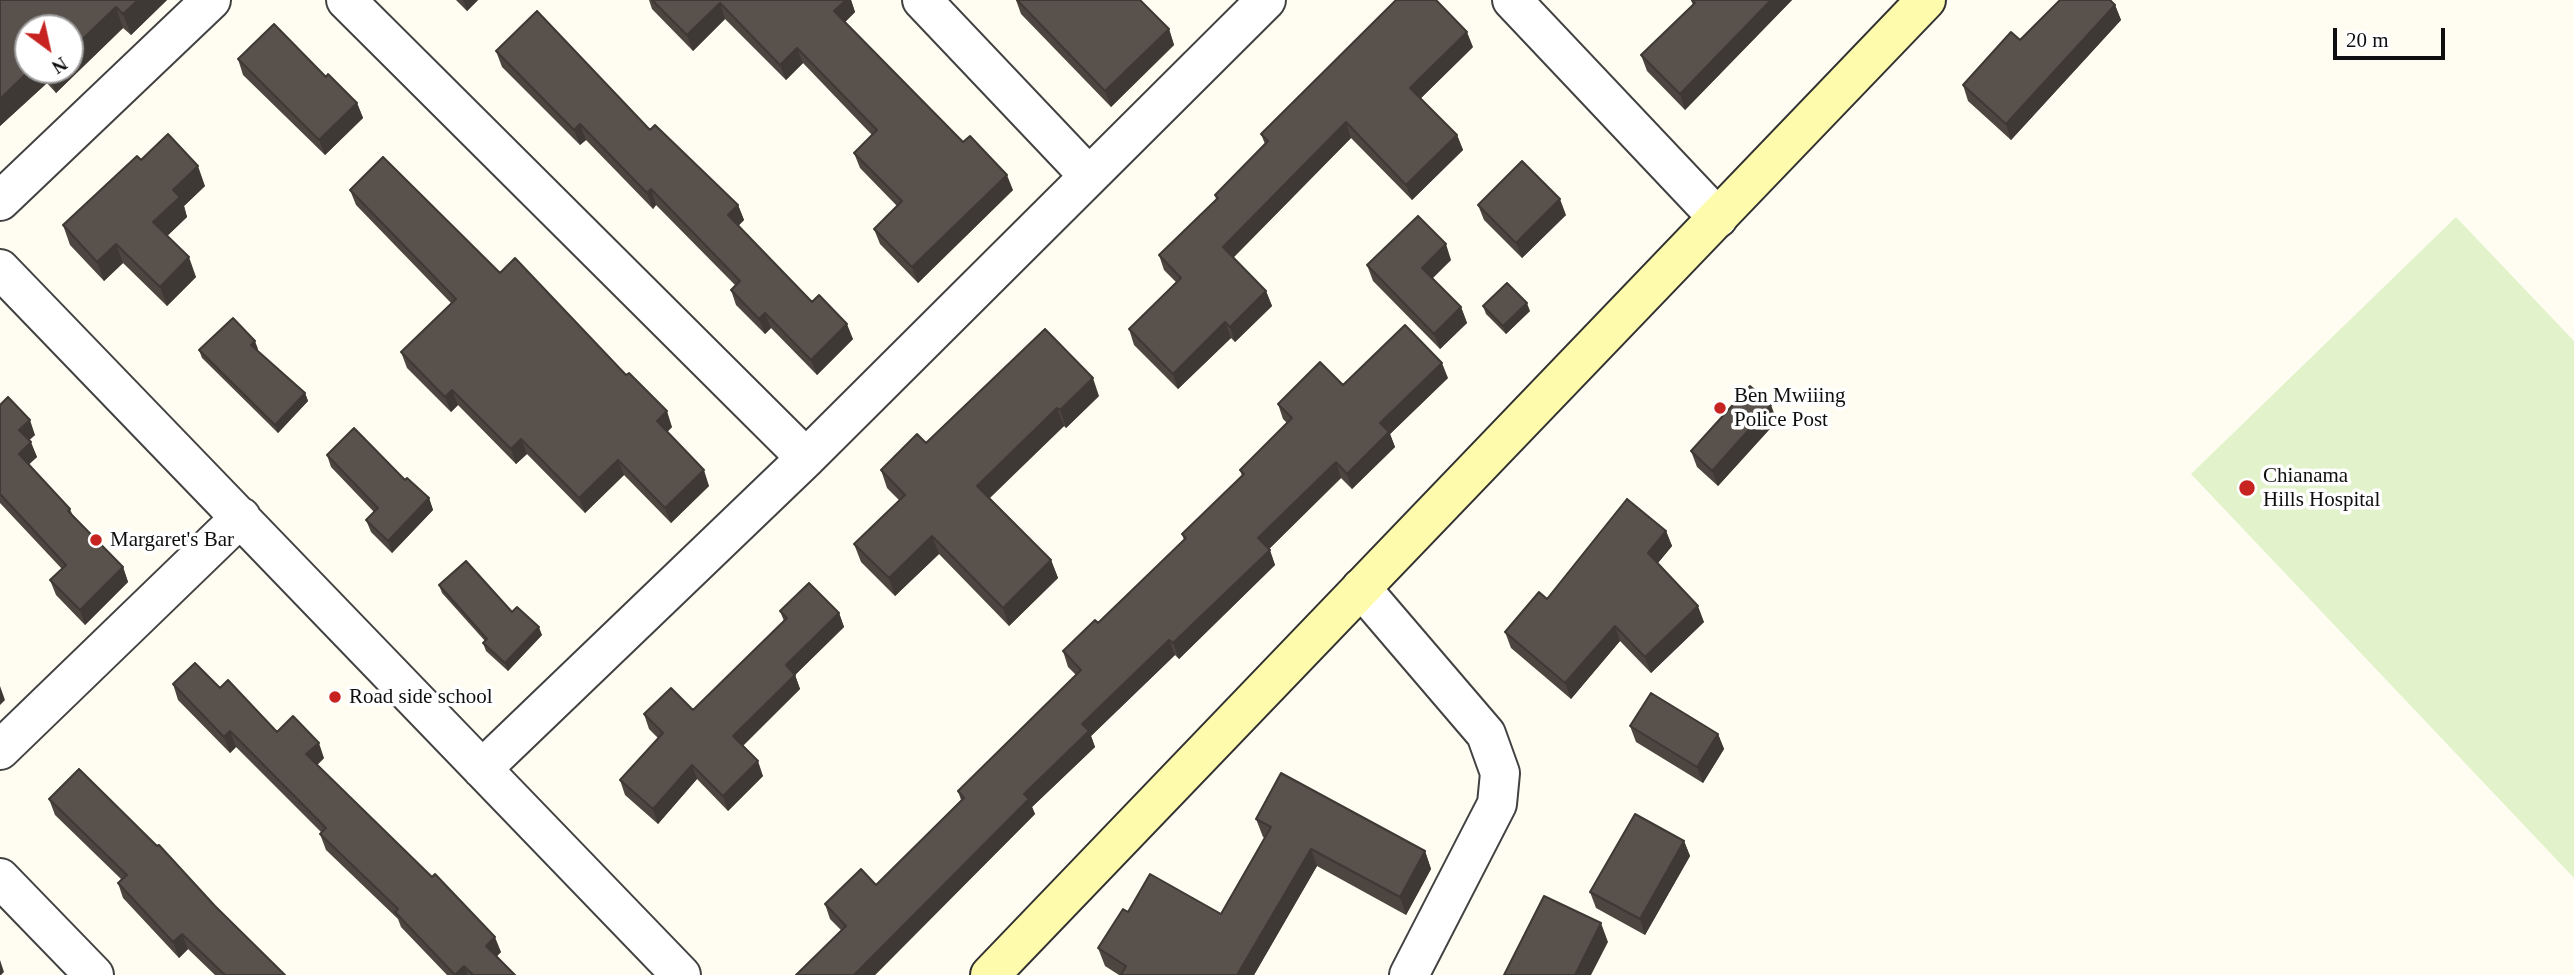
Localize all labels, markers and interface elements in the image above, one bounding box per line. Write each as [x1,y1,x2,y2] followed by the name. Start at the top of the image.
[14,14,84,84] north arrow
[2336,14,2448,58] scale bar
[2346,28,2389,52] text: 20 m
[48,53,71,78] text: N
[1734,383,1845,433] place label: Ben Mwiiing Police Post
[1712,400,1728,416] marker: Ben Mwiiing Police Post
[2263,463,2380,513] place label: Chianama Hills Hospital
[2237,478,2257,498] marker: Chianama Hills Hospital
[110,527,234,553] place label: Margaret's Bar
[88,532,104,548] marker: Margaret's Bar
[349,684,492,710] place label: Road side school
[327,689,343,705] marker: Road side school

